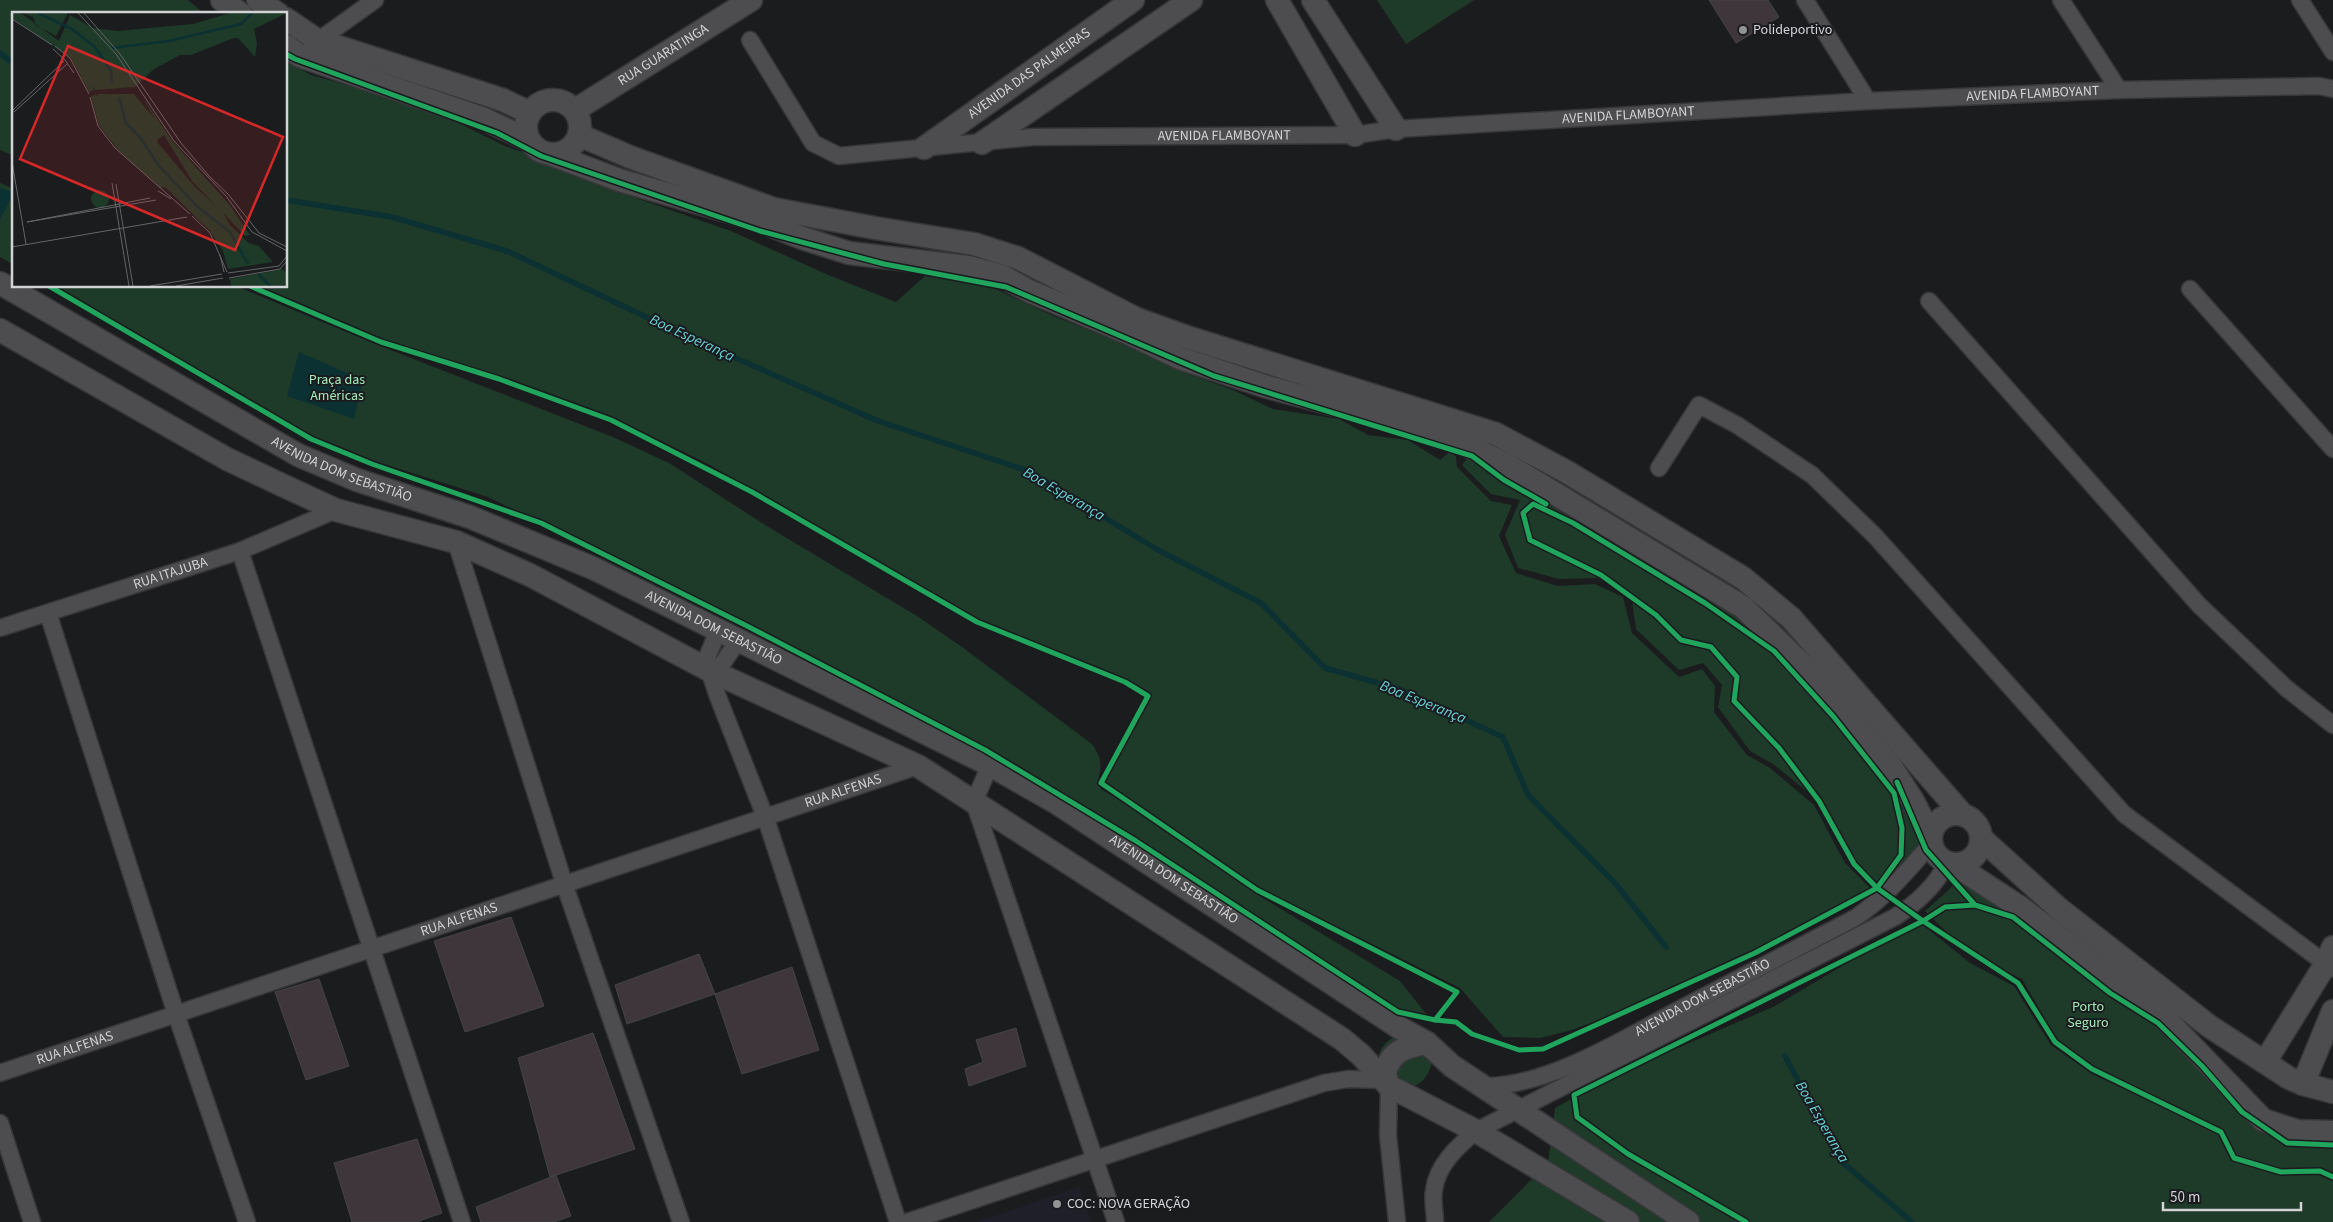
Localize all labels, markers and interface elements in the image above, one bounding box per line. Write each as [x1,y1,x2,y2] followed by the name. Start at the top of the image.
[12,12,288,288] inset map
[614,19,713,91] street label: RUA GUARATINGA
[1753,20,1832,40] place label: Polideportivo
[964,23,1095,124] street label: AVENIDA DAS PALMEIRAS
[1737,24,1749,36] marker: Polideportivo
[1966,81,2100,107] street label: AVENIDA FLAMBOYANT
[1561,101,1696,129] street label: AVENIDA FLAMBOYANT
[1158,125,1291,146] street label: AVENIDA FLAMBOYANT
[646,309,738,367] water label: Boa Esperança
[309,370,365,406] park label: Praça das Américas
[268,432,414,507] street label: AVENIDA DOM SEBASTIÃO
[1019,462,1109,526] water label: Boa Esperança
[131,552,211,595] street label: RUA ITAJUBA
[642,586,786,670] street label: AVENIDA DOM SEBASTIÃO
[1377,675,1469,729] water label: Boa Esperança
[802,769,884,813] street label: RUA ALFENAS
[1105,830,1242,929] street label: AVENIDA DOM SEBASTIÃO
[418,897,500,942] street label: RUA ALFENAS
[1631,954,1774,1042] street label: AVENIDA DOM SEBASTIÃO
[2067,997,2109,1033] park label: Porto Seguro
[34,1026,116,1070] street label: RUA ALFENAS
[1790,1077,1854,1167] water label: Boa Esperança
[2163,1180,2300,1212] scale bar
[2170,1187,2200,1208] text: 50 m
[1067,1194,1190,1214] place label: COC: NOVA GERAÇÃO
[1051,1198,1063,1210] marker: COC: NOVA GERAÇÃO

